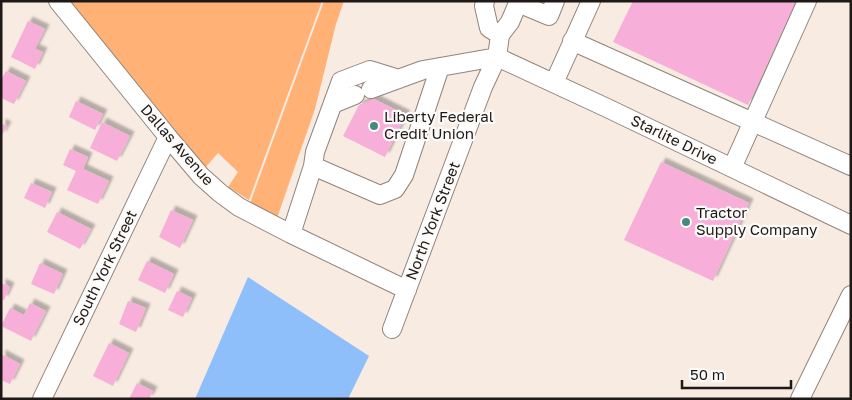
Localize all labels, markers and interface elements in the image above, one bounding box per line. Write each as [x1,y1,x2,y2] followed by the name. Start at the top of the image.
[138,100,218,189] street label: Dallas Avenue
[384,107,494,142] place label: Liberty Federal Credit Union
[628,110,721,168] street label: Starlite Drive
[368,120,380,132] marker: Liberty Federal Credit Union
[401,159,463,282] street label: North York Street
[696,203,818,238] place label: Tractor Supply Company
[68,207,140,328] street label: South York Street
[680,216,692,228] marker: Tractor Supply Company
[682,358,791,390] scale bar
[690,365,725,383] text: 50 m

